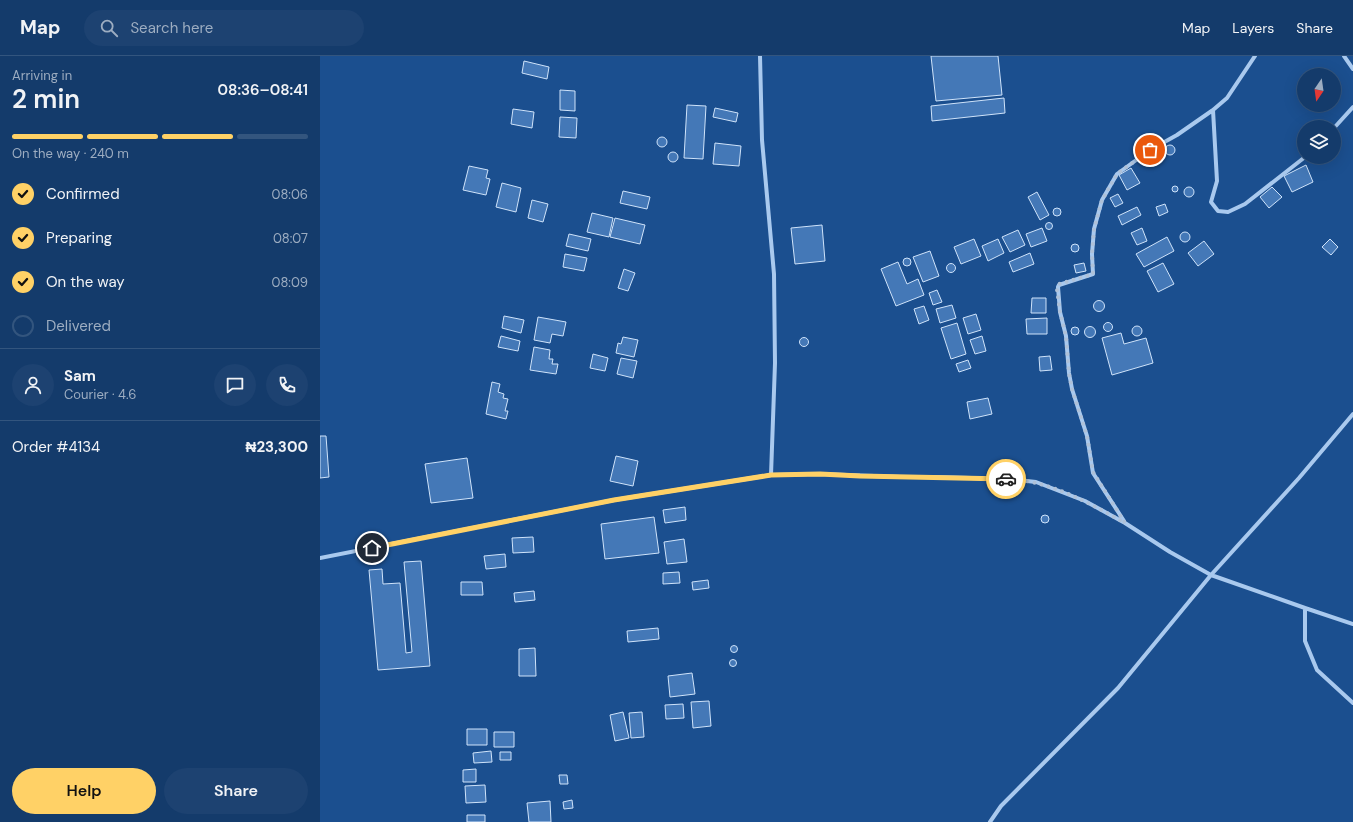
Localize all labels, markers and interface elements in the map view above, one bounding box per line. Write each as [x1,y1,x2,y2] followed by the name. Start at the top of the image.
[84,10,364,46] search box
[20,15,60,40] text: Map
[98,17,120,39] icon: search
[130,18,213,38] text: Search here
[1182,19,1210,37] text: Map
[1232,19,1274,37] text: Layers
[1296,19,1333,37] text: Share
[12,67,72,84] text: Arriving in
[1297,68,1341,112] north arrow
[1297,68,1341,164] map controls
[218,80,308,100] text: 08:36–08:41
[12,82,80,116] text: 2 min
[1297,120,1341,164] button: layers
[1133,133,1167,167] pin
[1139,139,1161,161] icon: bag
[12,145,129,162] text: On the way · 240 m
[12,183,34,205] icon: check
[46,184,120,204] text: Confirmed
[272,186,308,203] text: 08:06
[12,227,34,249] icon: check
[46,228,112,248] text: Preparing
[273,230,308,247] text: 08:07
[12,271,34,293] icon: check
[46,272,125,292] text: On the way
[272,274,308,291] text: 08:09
[46,316,111,336] text: Delivered
[12,364,54,406] button: person
[214,364,256,406] button: chat
[266,364,308,406] button: phone
[64,366,96,386] text: Sam
[64,386,136,403] text: Courier · 4.6
[12,437,100,457] text: Order #4134
[246,437,308,457] text: ₦23,300
[986,459,1026,499] courier
[995,468,1017,490] icon: car
[355,531,389,565] pin
[361,537,383,559] icon: home
[12,768,156,814] button: Help
[164,768,308,814] button: Share

